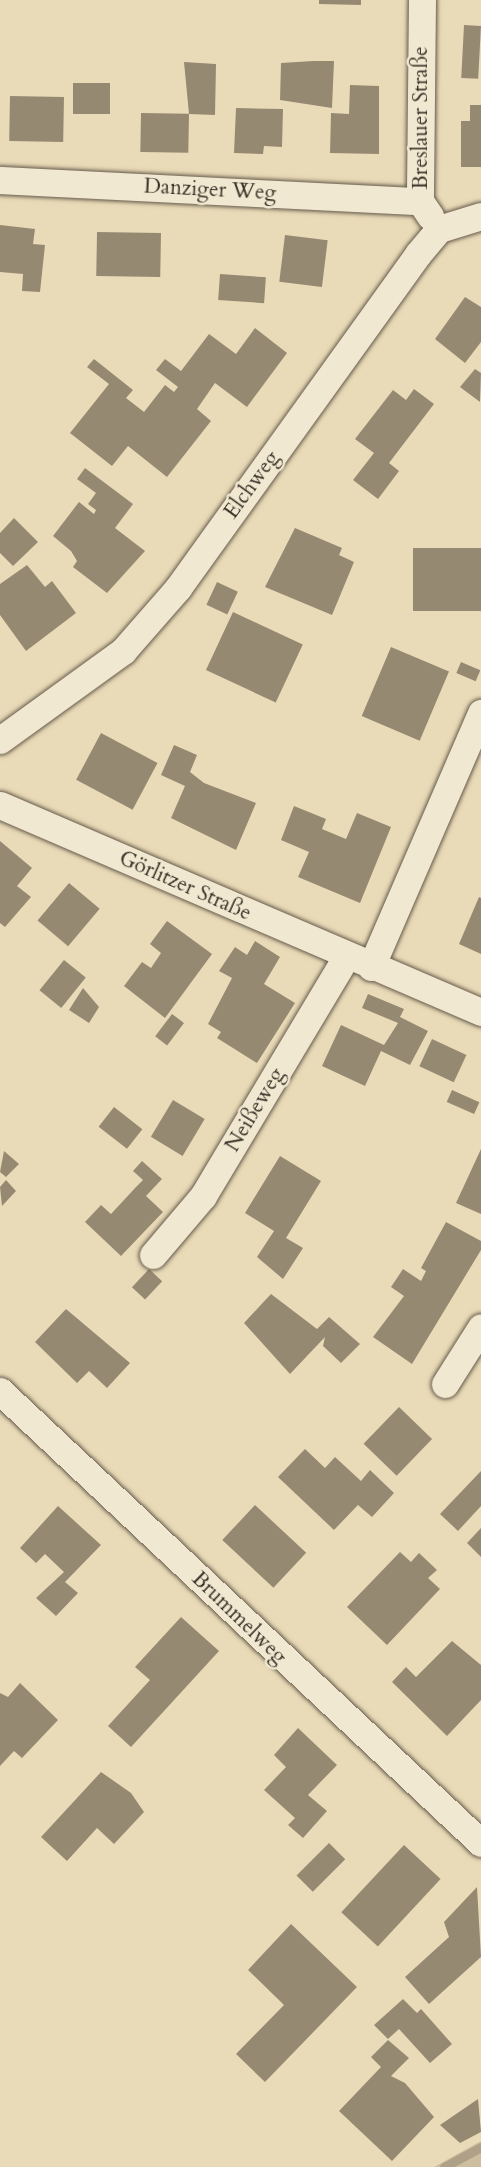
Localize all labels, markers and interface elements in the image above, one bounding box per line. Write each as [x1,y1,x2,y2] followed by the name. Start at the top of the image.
[408,46,434,190] street label: Breslauer Straße
[143,174,277,206] street label: Danziger Weg
[219,446,285,524] street label: Elchweg
[115,846,255,926] street label: Görlitzer Straße
[220,1063,290,1157] street label: Neißeweg
[186,1567,292,1669] street label: Brummelweg

